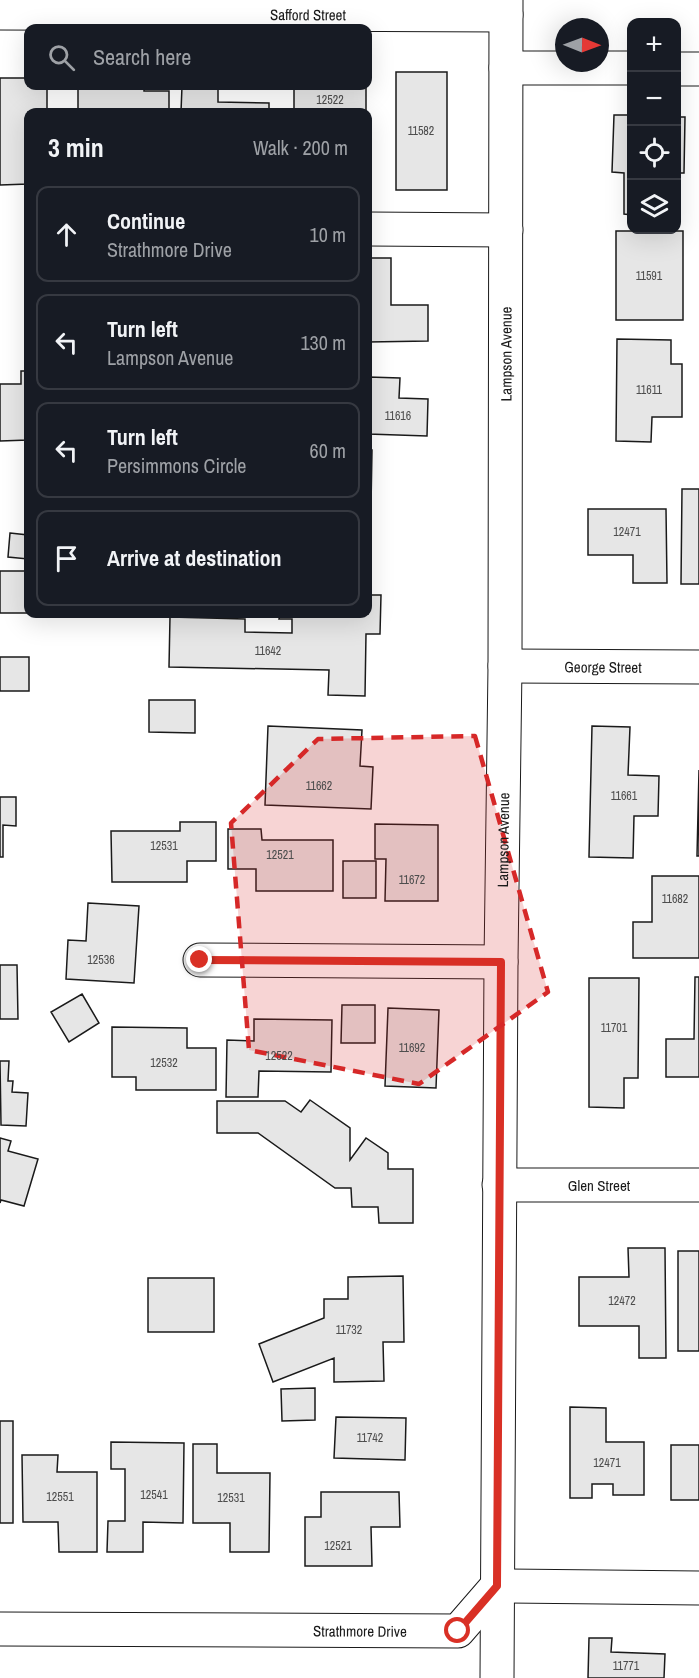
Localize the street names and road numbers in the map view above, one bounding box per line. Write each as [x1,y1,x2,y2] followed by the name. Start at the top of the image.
[270,4,347,25] street label: Safford Street
[495,306,516,402] street label: Lampson Avenue
[564,656,642,677] street label: George Street
[492,792,514,888] street label: Lampson Avenue
[568,1175,631,1196] street label: Glen Street
[313,1620,407,1641] street label: Strathmore Drive

